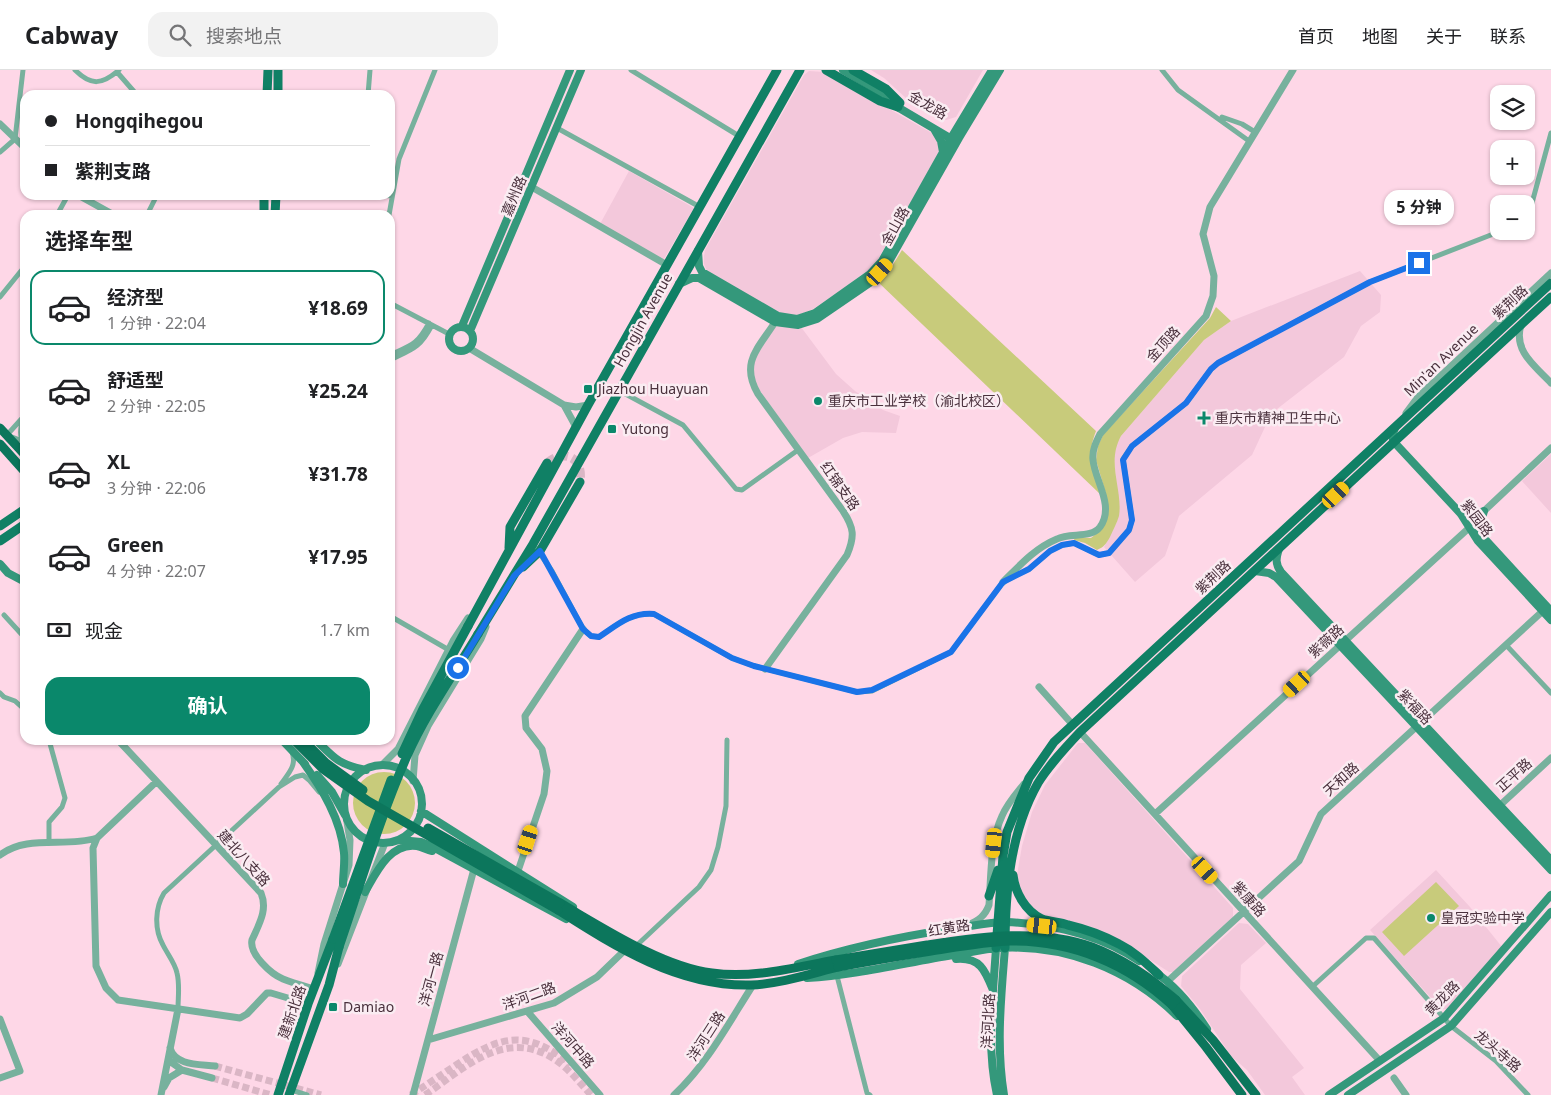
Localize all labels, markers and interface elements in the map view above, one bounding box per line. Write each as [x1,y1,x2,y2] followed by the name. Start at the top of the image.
[148,12,498,57] search box
[25,18,118,51] text: Cabway
[166,21,194,49] icon: search
[206,23,282,49] text: 搜索地点
[1298,24,1334,48] text: 首页
[1362,24,1398,48] text: 地图
[1426,24,1462,48] text: 关于
[1490,24,1526,48] text: 联系
[1490,85,1535,240] map controls
[1490,85,1535,130] button: layers
[905,86,951,123] street label: 金龙路
[75,108,203,134] text: Hongqihegou
[1490,140,1535,185] button: +
[75,158,151,184] text: 紫荆支路
[497,173,530,219] street label: 嘉州路
[1384,190,1454,226] callout: 5 分钟
[1490,195,1535,240] button: −
[1396,196,1442,218] text: 5 分钟
[876,203,913,249] street label: 金山路
[45,225,133,255] text: 选择车型
[1408,252,1430,274] route end
[864,256,895,288] car
[609,269,676,370] street label: Hongjin Avenue
[1488,280,1531,323] street label: 紫荆路
[107,284,164,310] text: 经济型
[47,285,92,330] icon: car
[308,295,368,321] text: ¥18.69
[107,312,206,334] text: 1 分钟 · 22:04
[1399,319,1482,400] street label: Min'an Avenue
[1142,322,1184,366] street label: 金顶路
[107,367,164,393] text: 舒适型
[47,368,92,413] icon: car
[308,378,368,404] text: ¥25.24
[596,379,708,398] place label: Jiazhou Huayuan
[582,383,594,395] marker: Jiazhou Huayuan
[828,391,1010,410] place label: 重庆市工业学校（渝北校区）
[107,395,206,417] text: 2 分钟 · 22:05
[812,395,824,407] marker: 重庆市工业学校（渝北校区）
[1215,408,1341,427] place label: 重庆市精神卫生中心
[1197,411,1211,425] marker: 重庆市精神卫生中心
[622,419,669,438] place label: Yutong
[606,423,618,435] marker: Yutong
[107,449,130,475] text: XL
[47,451,92,496] icon: car
[817,457,864,514] street label: 红锦支路
[308,461,368,487] text: ¥31.78
[107,477,206,499] text: 3 分钟 · 22:06
[1319,479,1352,511] car
[1457,495,1498,540] street label: 紫园路
[107,532,164,558] text: Green
[47,534,92,579] icon: car
[308,544,368,570] text: ¥17.95
[1191,555,1234,598] street label: 紫荆路
[107,560,206,582] text: 4 分钟 · 22:07
[45,616,73,644] icon: cash
[85,618,123,644] text: 现金
[320,619,370,641] text: 1.7 km
[1304,620,1348,662] street label: 紫薇路
[447,657,469,679] route start
[1280,668,1313,700] car
[45,677,370,735] button: 确认
[1394,685,1437,728] street label: 紫福路
[1492,754,1536,796] street label: 正平路
[1319,758,1363,800] street label: 天和路
[516,823,539,857] car
[214,825,275,890] street label: 建北八支路
[984,827,1003,859] car
[1189,854,1220,886] car
[1228,877,1270,921] street label: 紫康路
[1441,908,1525,927] place label: 皇冠实验中学
[1425,912,1437,924] marker: 皇冠实验中学
[927,915,971,940] street label: 红黄路
[1026,917,1057,935] car
[414,949,447,1008] street label: 洋河一路
[1420,976,1463,1019] street label: 黄龙路
[499,977,558,1014] street label: 洋河二路
[273,982,310,1041] street label: 建新北路
[977,993,998,1049] street label: 洋河北路
[343,997,394,1016] place label: Damiao
[327,1001,339,1013] marker: Damiao
[682,1007,729,1064] street label: 洋河三路
[548,1017,599,1072] street label: 洋河中路
[1471,1025,1526,1076] street label: 龙头寺路

